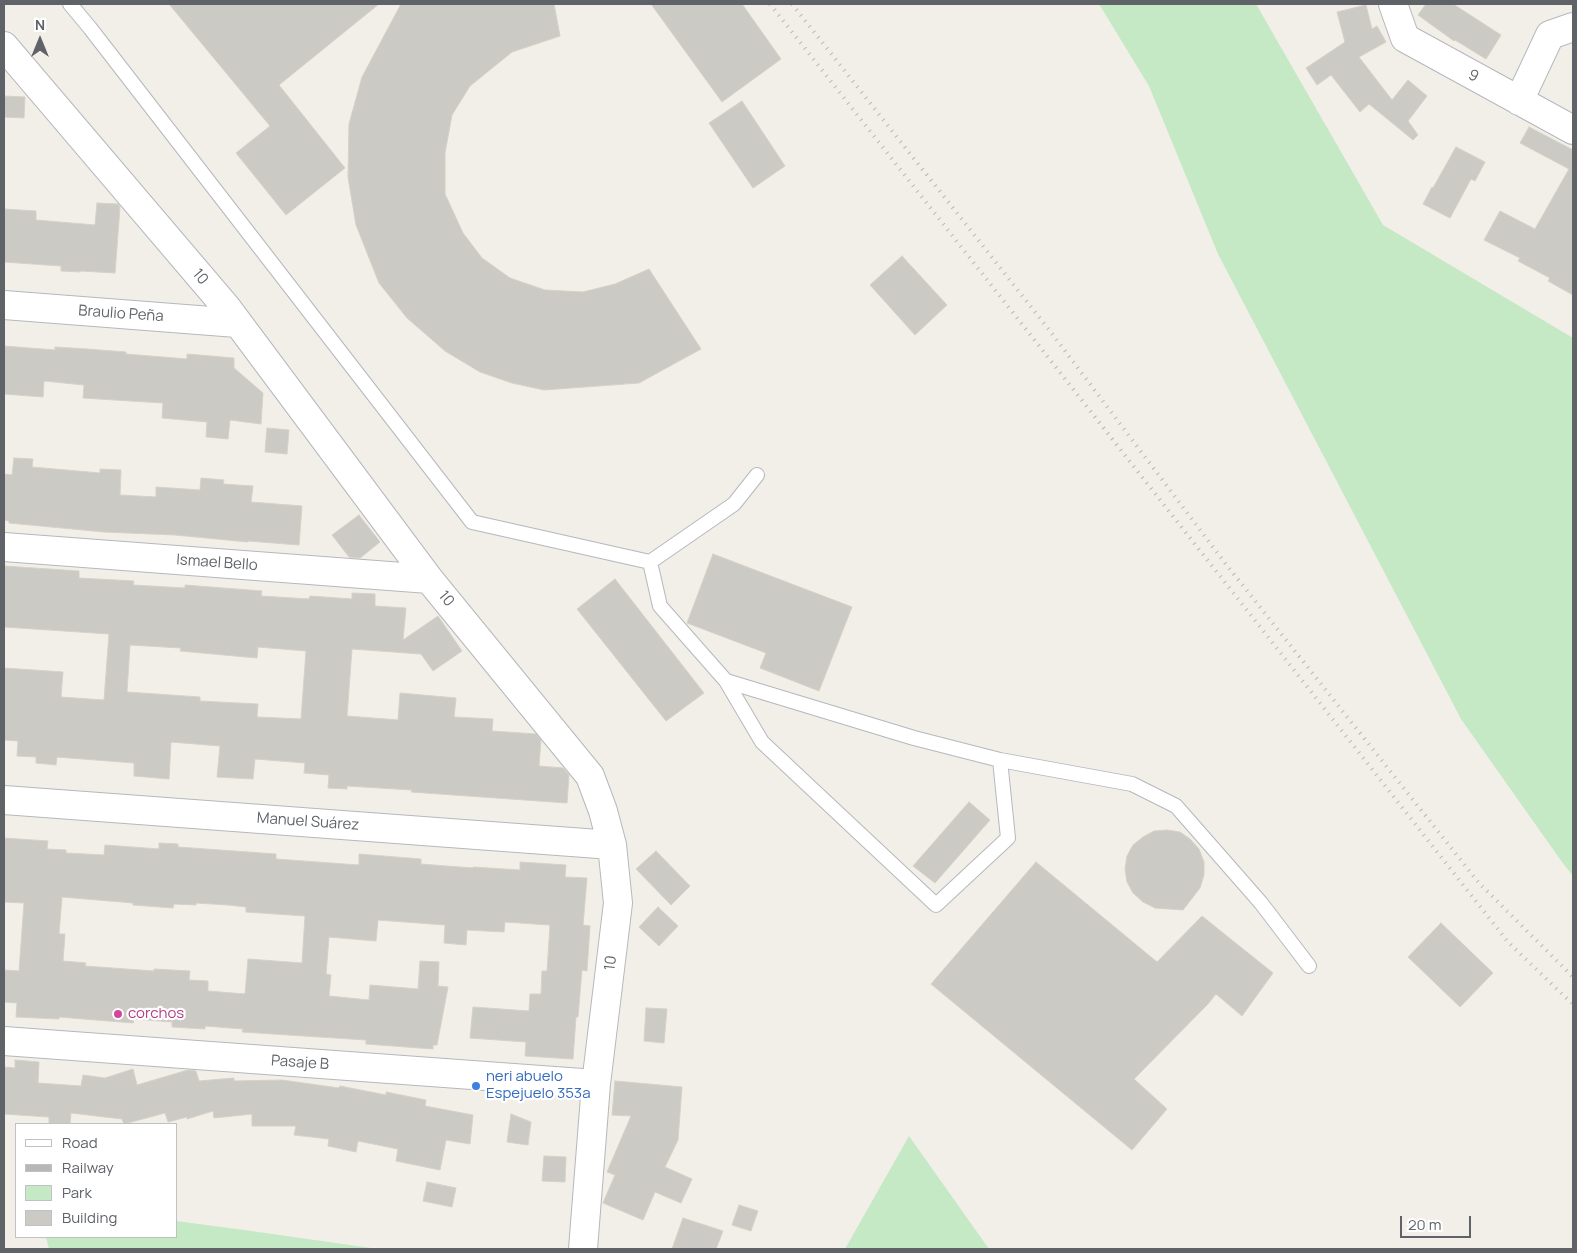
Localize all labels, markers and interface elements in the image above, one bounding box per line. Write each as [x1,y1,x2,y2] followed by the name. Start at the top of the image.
[15,15,65,65] north arrow
[35,15,45,34] text: N
[1465,66,1481,86] street label: 9
[188,265,212,289] street label: 10
[78,302,164,326] street label: Braulio Peña
[176,551,258,575] street label: Ismael Bello
[434,588,458,610] street label: 10
[256,809,360,835] street label: Manuel Suárez
[601,954,621,972] street label: 10
[128,1005,184,1023] place label: corchos
[112,1008,124,1020] marker: corchos
[270,1052,330,1074] street label: Pasaje B
[486,1068,590,1103] place label: neri abuelo Espejuelo 353a
[470,1080,482,1092] marker: neri abuelo Espejuelo 353a
[15,1123,178,1238] legend
[62,1132,98,1153] text: Road
[62,1157,114,1178] text: Railway
[62,1182,92,1203] text: Park
[1402,1206,1473,1238] scale bar
[62,1207,117,1228] text: Building
[1408,1214,1441,1235] text: 20 m

